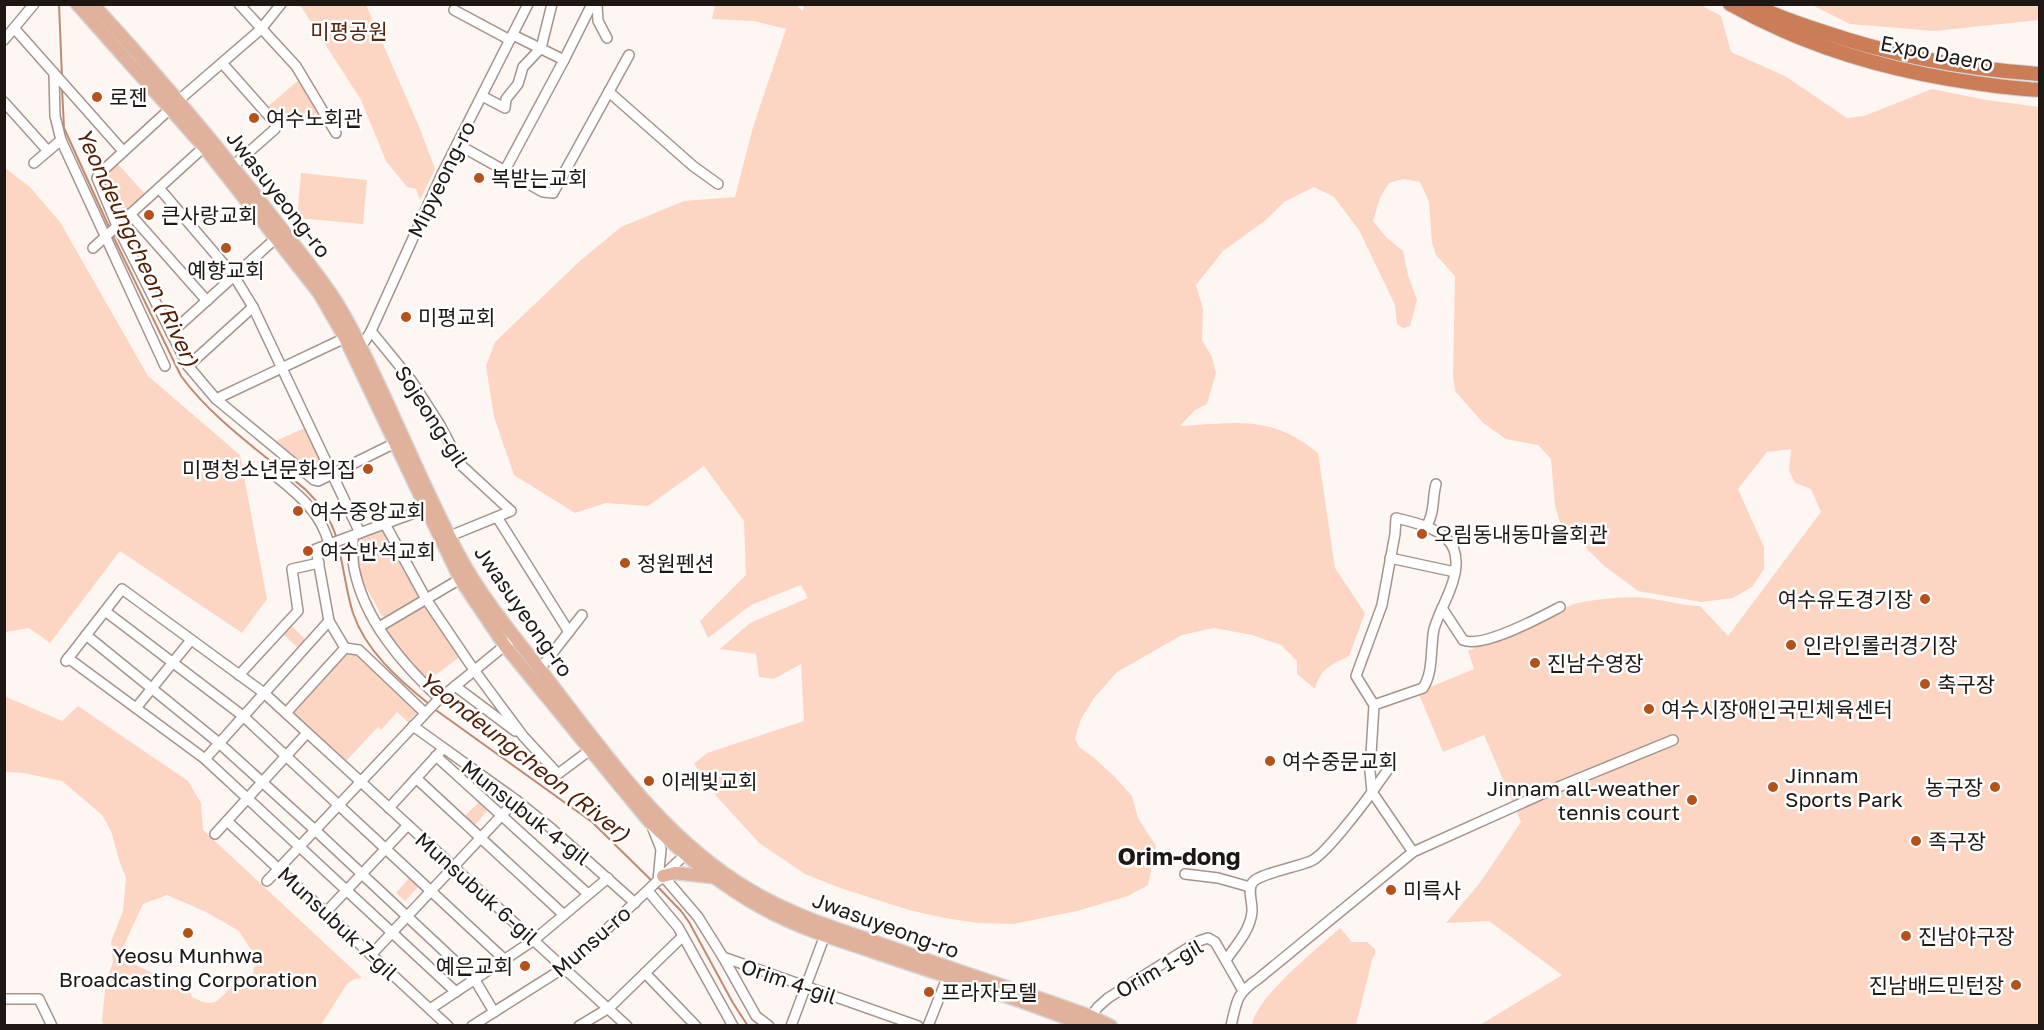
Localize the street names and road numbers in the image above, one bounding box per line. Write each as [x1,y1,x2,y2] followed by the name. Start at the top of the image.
[1878,29,1996,77] street label: Expo Daero
[402,116,480,242] street label: Mipyeong-ro
[221,125,337,263] street label: Jwasuyeong-ro
[390,360,474,472] street label: Sojeong-gil
[469,540,579,682] street label: Jwasuyeong-ro
[456,754,596,870] street label: Munsubuk 4-gil
[410,826,544,950] street label: Munsubuk 6-gil
[273,861,403,985] street label: Munsubuk 7-gil
[809,886,963,964] street label: Jwasuyeong-ro
[546,900,636,982] street label: Munsu-ro
[1111,933,1207,1003] street label: Orim 1-gil
[738,953,840,1009] street label: Orim 4-gil

